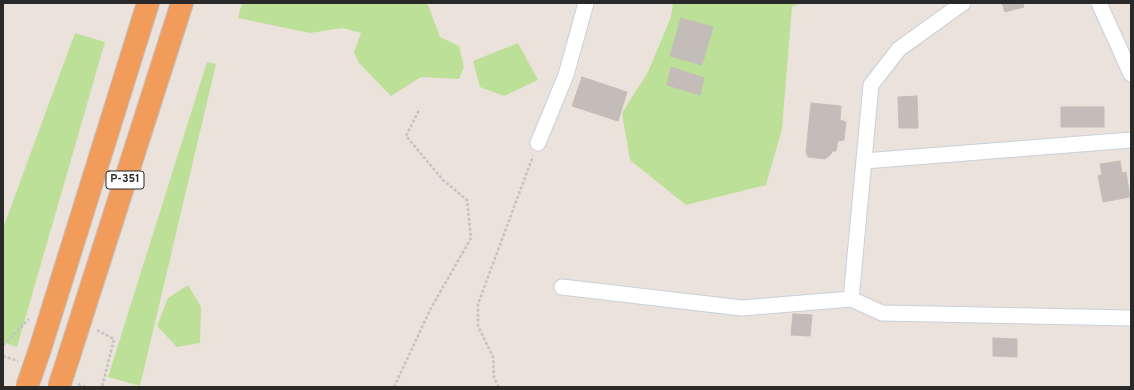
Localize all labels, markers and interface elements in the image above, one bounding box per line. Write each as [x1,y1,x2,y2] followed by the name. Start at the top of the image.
[106,171,144,189] road number: Р-351

